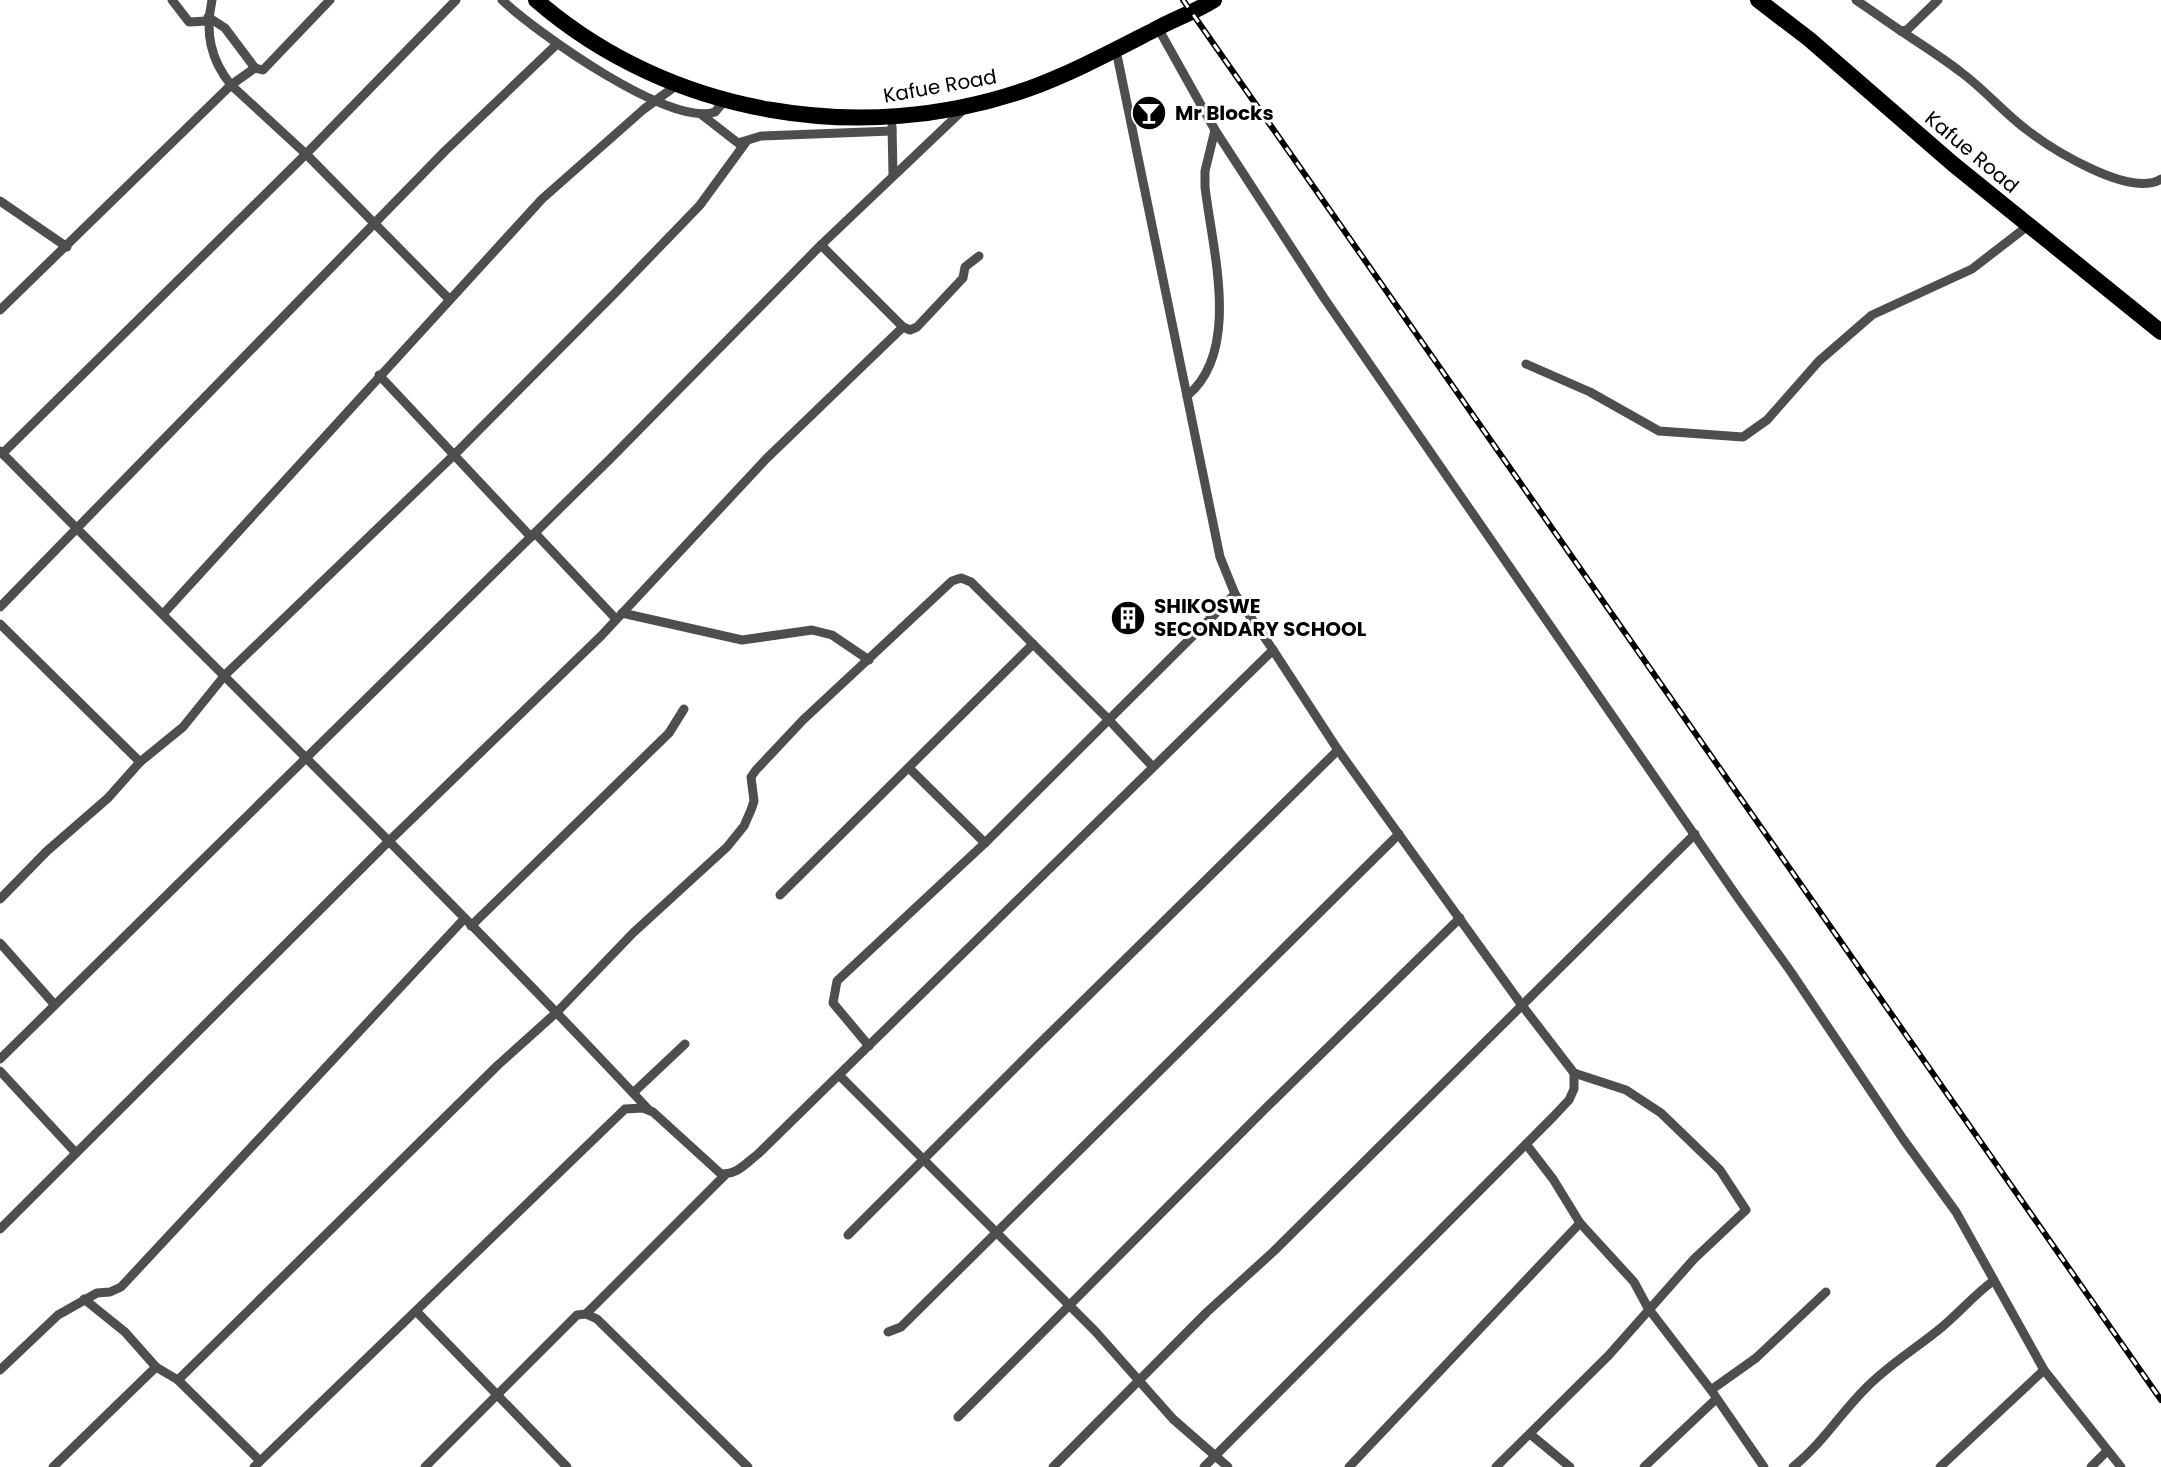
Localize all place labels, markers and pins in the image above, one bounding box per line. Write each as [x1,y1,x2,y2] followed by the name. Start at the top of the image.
[1130,94,1168,132] bar icon: Mr Blocks
[1175,99,1274,127] place label: Mr Blocks
[1154,592,1367,643] place label: SHIKOSWE SECONDARY SCHOOL
[1109,599,1147,637] building icon: SHIKOSWE SECONDARY SCHOOL

